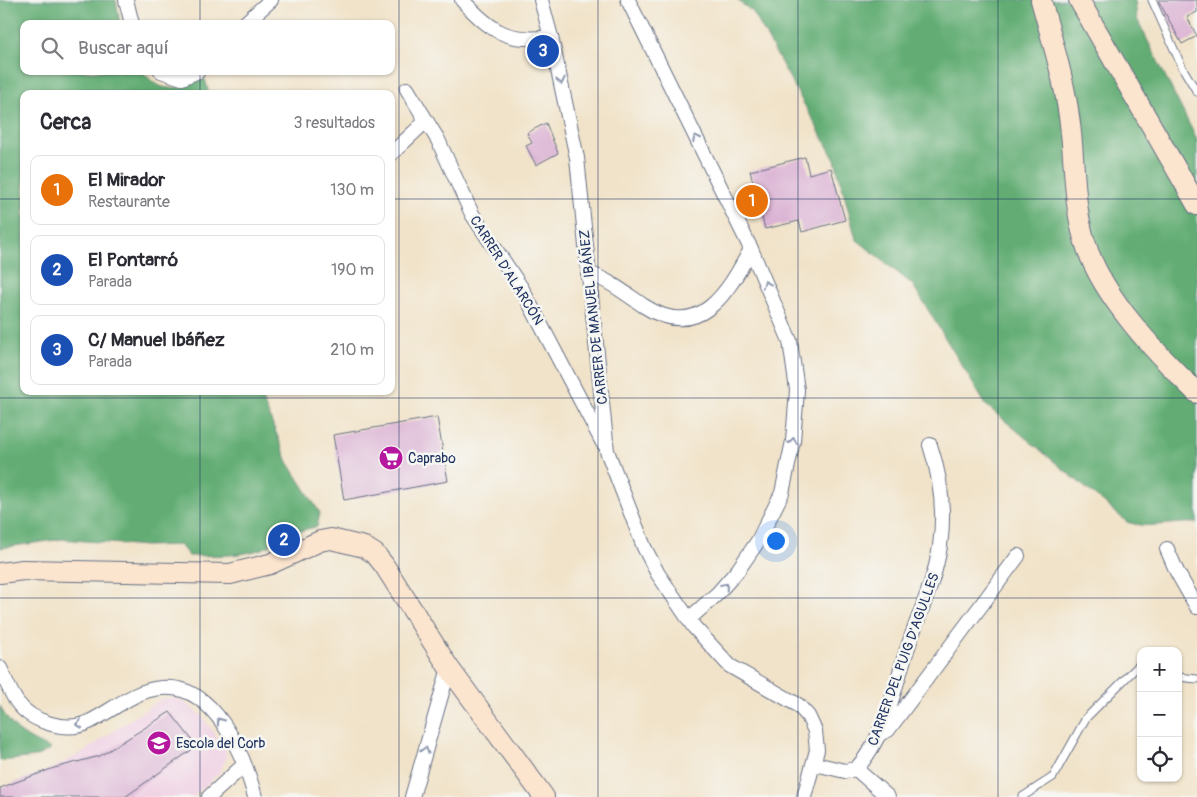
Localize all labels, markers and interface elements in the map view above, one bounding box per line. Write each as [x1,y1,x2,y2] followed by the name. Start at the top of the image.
[20,20,395,75] search box
[527,32,559,70] pin: 3
[38,34,66,62] icon: search
[78,36,169,60] text: Buscar aquí
[555,77,565,86] one-way arrow
[40,109,91,136] text: Cerca
[293,113,375,133] text: 3 resultados
[692,134,702,143] one-way arrow
[88,168,165,192] text: El Mirador
[54,180,60,200] text: 1
[330,180,374,200] text: 130 m
[736,182,768,220] pin: 1
[88,192,170,212] text: Restaurante
[466,212,548,328] street label: CARRER D'ALARCÓN
[575,228,611,405] street label: CARRER DE MANUEL IBÁÑEZ
[88,248,178,272] text: El Pontarró
[53,260,61,280] text: 2
[331,260,374,280] text: 190 m
[88,272,132,292] text: Parada
[762,280,773,289] one-way arrow
[88,328,225,352] text: C/ Manuel Ibáñez
[53,340,61,360] text: 3
[330,340,374,360] text: 210 m
[88,352,132,372] text: Parada
[787,437,798,445] one-way arrow
[378,445,404,471] supermarket icon: Caprabo
[408,450,456,467] place label: Caprabo
[268,521,300,559] pin: 2
[763,528,789,554] your location
[864,570,943,748] street label: CARRER DEL PUIG D'AGULLES
[719,582,728,591] one-way arrow
[1137,647,1182,782] map controls
[1137,647,1182,692] button: +
[1137,692,1182,737] button: −
[75,718,83,729] one-way arrow
[218,718,226,727] one-way arrow
[146,730,172,756] school or university icon: Escola del Corb
[176,735,265,752] place label: Escola del Corb
[1137,737,1182,782] button: locate
[419,746,429,755] one-way arrow

